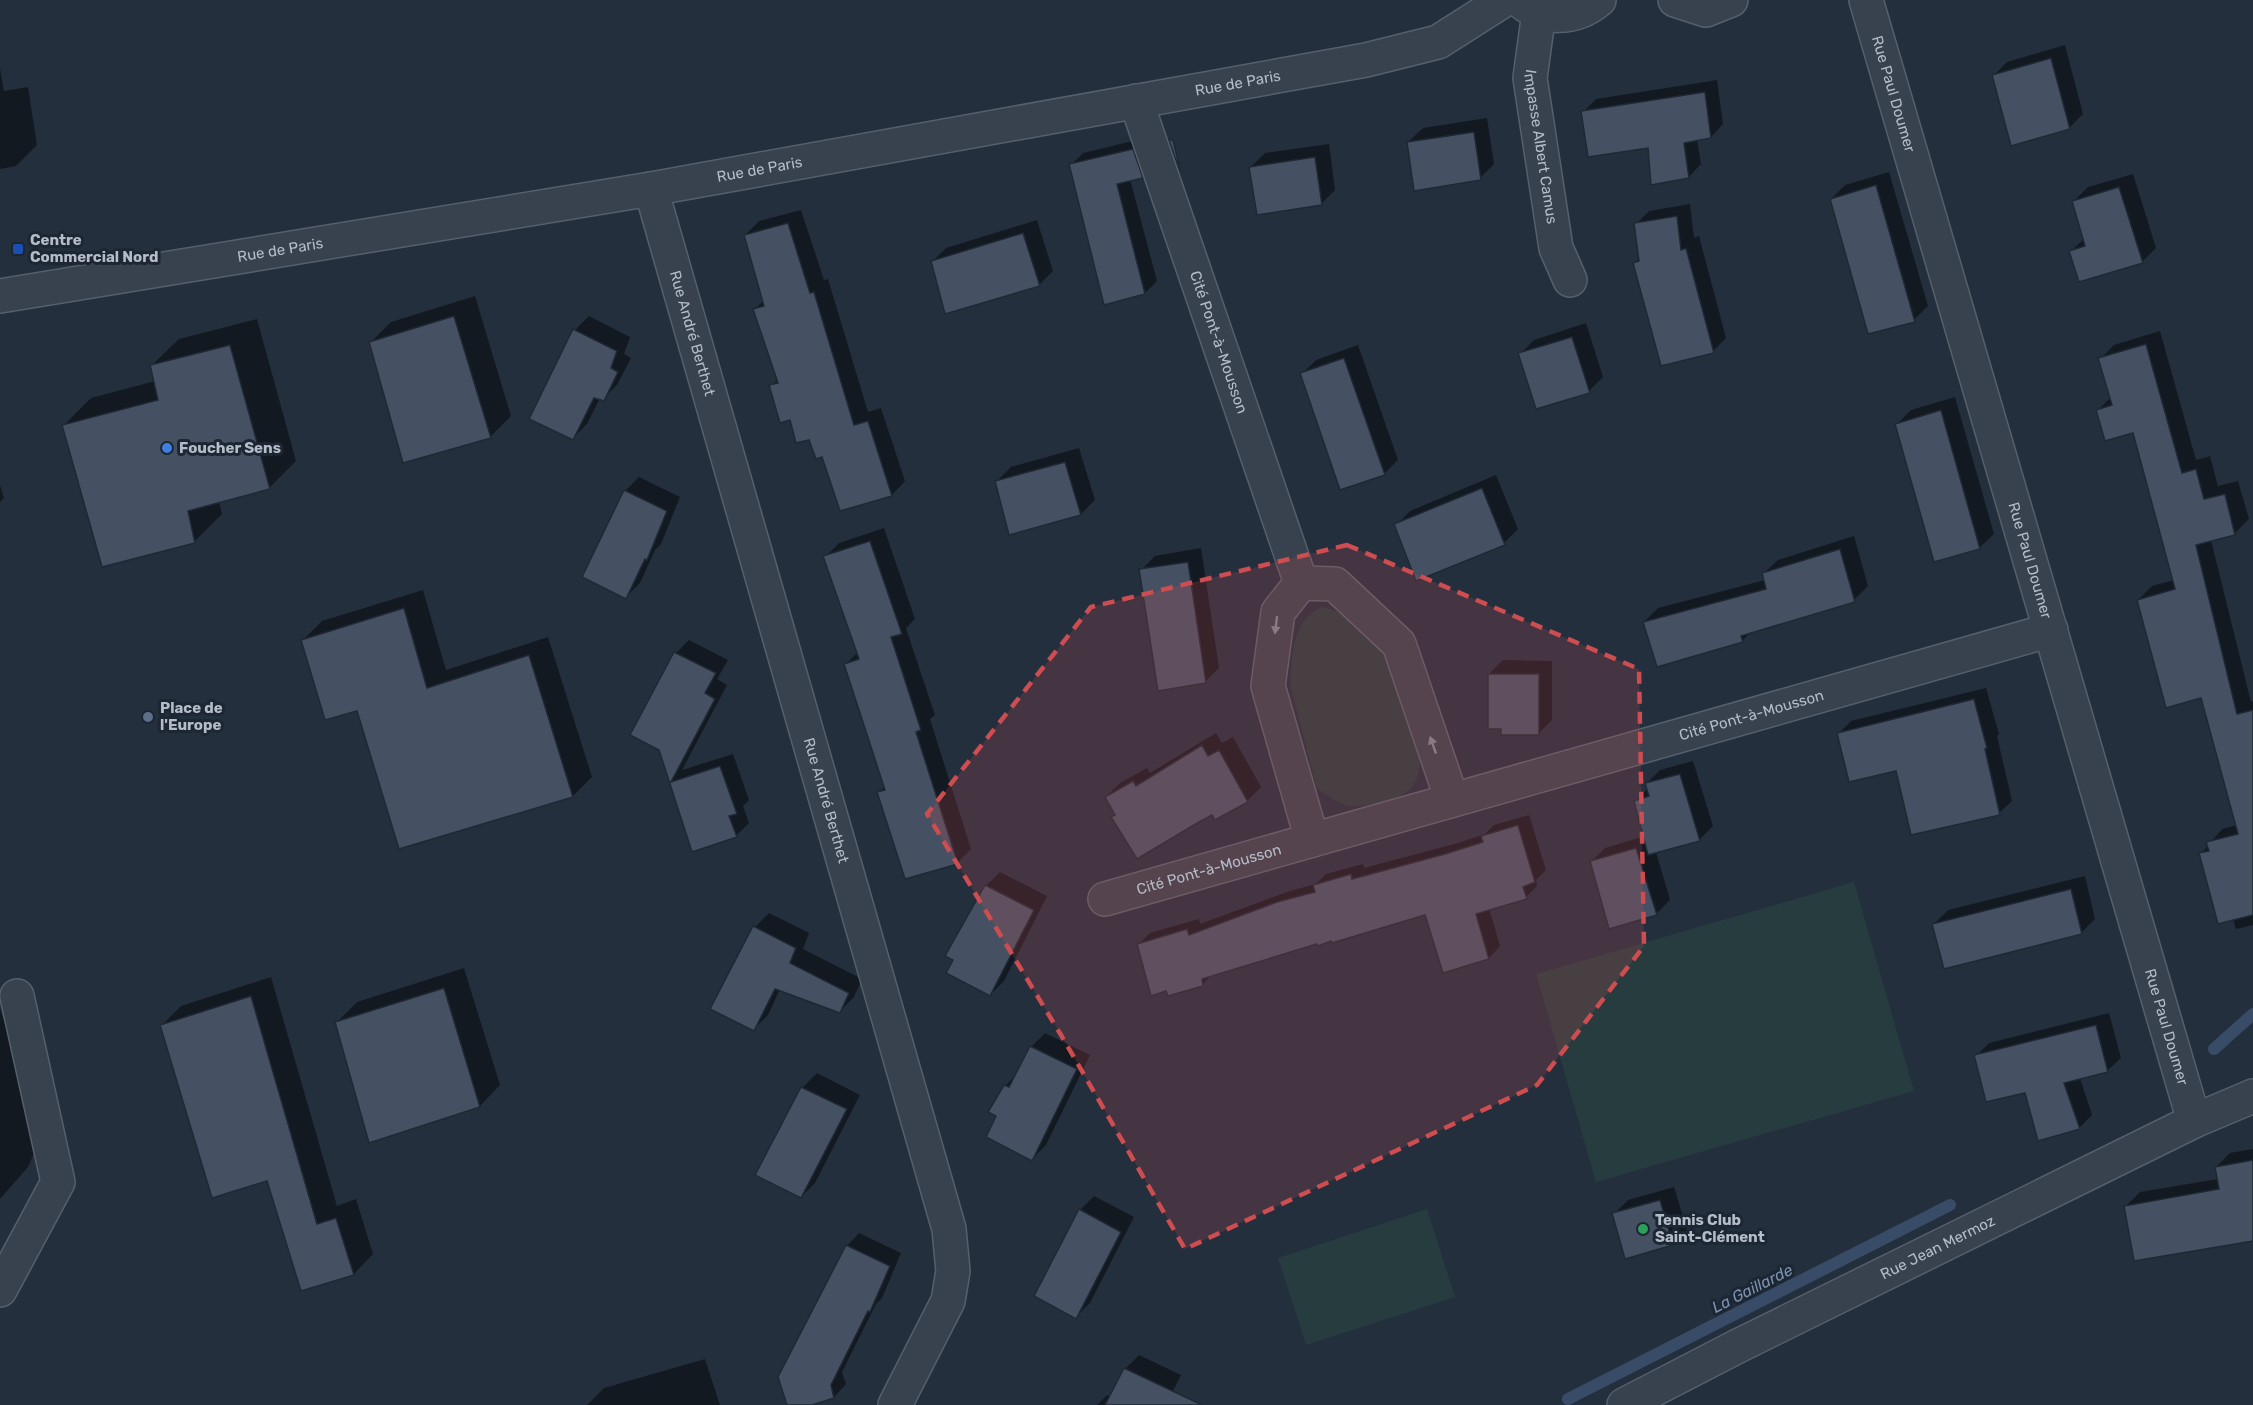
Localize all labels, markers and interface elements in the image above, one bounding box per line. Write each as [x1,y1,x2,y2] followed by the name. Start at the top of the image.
[1868,34,1919,155] street label: Rue Paul Doumer
[1194,67,1282,100] street label: Rue de Paris
[1520,68,1561,226] street label: Impasse Albert Camus
[715,153,804,186] street label: Rue de Paris
[30,231,158,266] place label: Centre Commercial Nord
[236,234,325,266] street label: Rue de Paris
[11,242,25,256] marker: Centre Commercial Nord
[666,268,719,398] street label: Rue André Berthet
[1186,269,1251,416] street label: Cité Pont-à-Mousson
[179,439,281,457] place label: Foucher Sens
[160,441,174,455] marker: Foucher Sens
[2004,500,2056,621] street label: Rue Paul Doumer
[1271,616,1281,635] one-way arrow
[1677,686,1826,744] street label: Cité Pont-à-Mousson
[160,699,223,734] place label: Place de l'Europe
[141,710,155,724] marker: Place de l'Europe
[800,736,853,865] street label: Rue André Berthet
[1428,736,1437,754] one-way arrow
[1134,840,1283,899] street label: Cité Pont-à-Mousson
[2141,967,2192,1088] street label: Rue Paul Doumer
[1655,1211,1765,1246] place label: Tennis Club Saint-Clément
[1877,1211,1998,1283] street label: Rue Jean Mermoz
[1636,1222,1650,1236] marker: Tennis Club Saint-Clément
[1709,1260,1796,1317] water label: La Gaillarde

